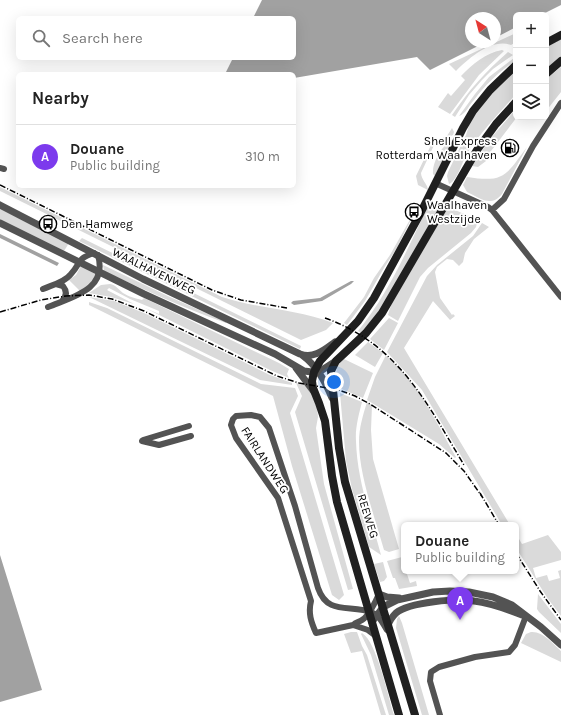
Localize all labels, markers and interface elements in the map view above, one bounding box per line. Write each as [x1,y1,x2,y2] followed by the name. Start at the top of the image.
[465,12,501,48] north arrow
[513,12,549,120] map controls
[513,12,549,48] button: +
[16,16,296,60] search box
[30,27,52,49] icon: search
[62,29,143,47] text: Search here
[513,48,549,84] button: −
[513,84,549,120] button: layers
[32,88,89,108] text: Nearby
[376,134,497,162] place label: Shell Express Rotterdam Waalhaven
[500,138,520,158] fuel station icon: Shell Express Rotterdam Waalhaven
[70,140,124,158] text: Douane
[41,149,49,164] text: A
[245,149,280,164] text: 310 m
[70,158,160,173] text: Public building
[427,198,487,226] place label: Waalhaven Westzijde
[404,202,424,222] bus stop icon: Waalhaven Westzijde
[38,214,58,234] bus stop icon: Den Hamweg
[61,217,133,231] place label: Den Hamweg
[110,245,198,297] street label: WAALHAVENWEG
[324,372,344,392] your location
[238,424,292,496] street label: FAIRLANDWEG
[355,492,381,540] street label: REEWEG
[401,522,519,574] popup
[415,532,469,550] text: Douane
[415,550,505,565] text: Public building
[447,587,473,620] pin: A

